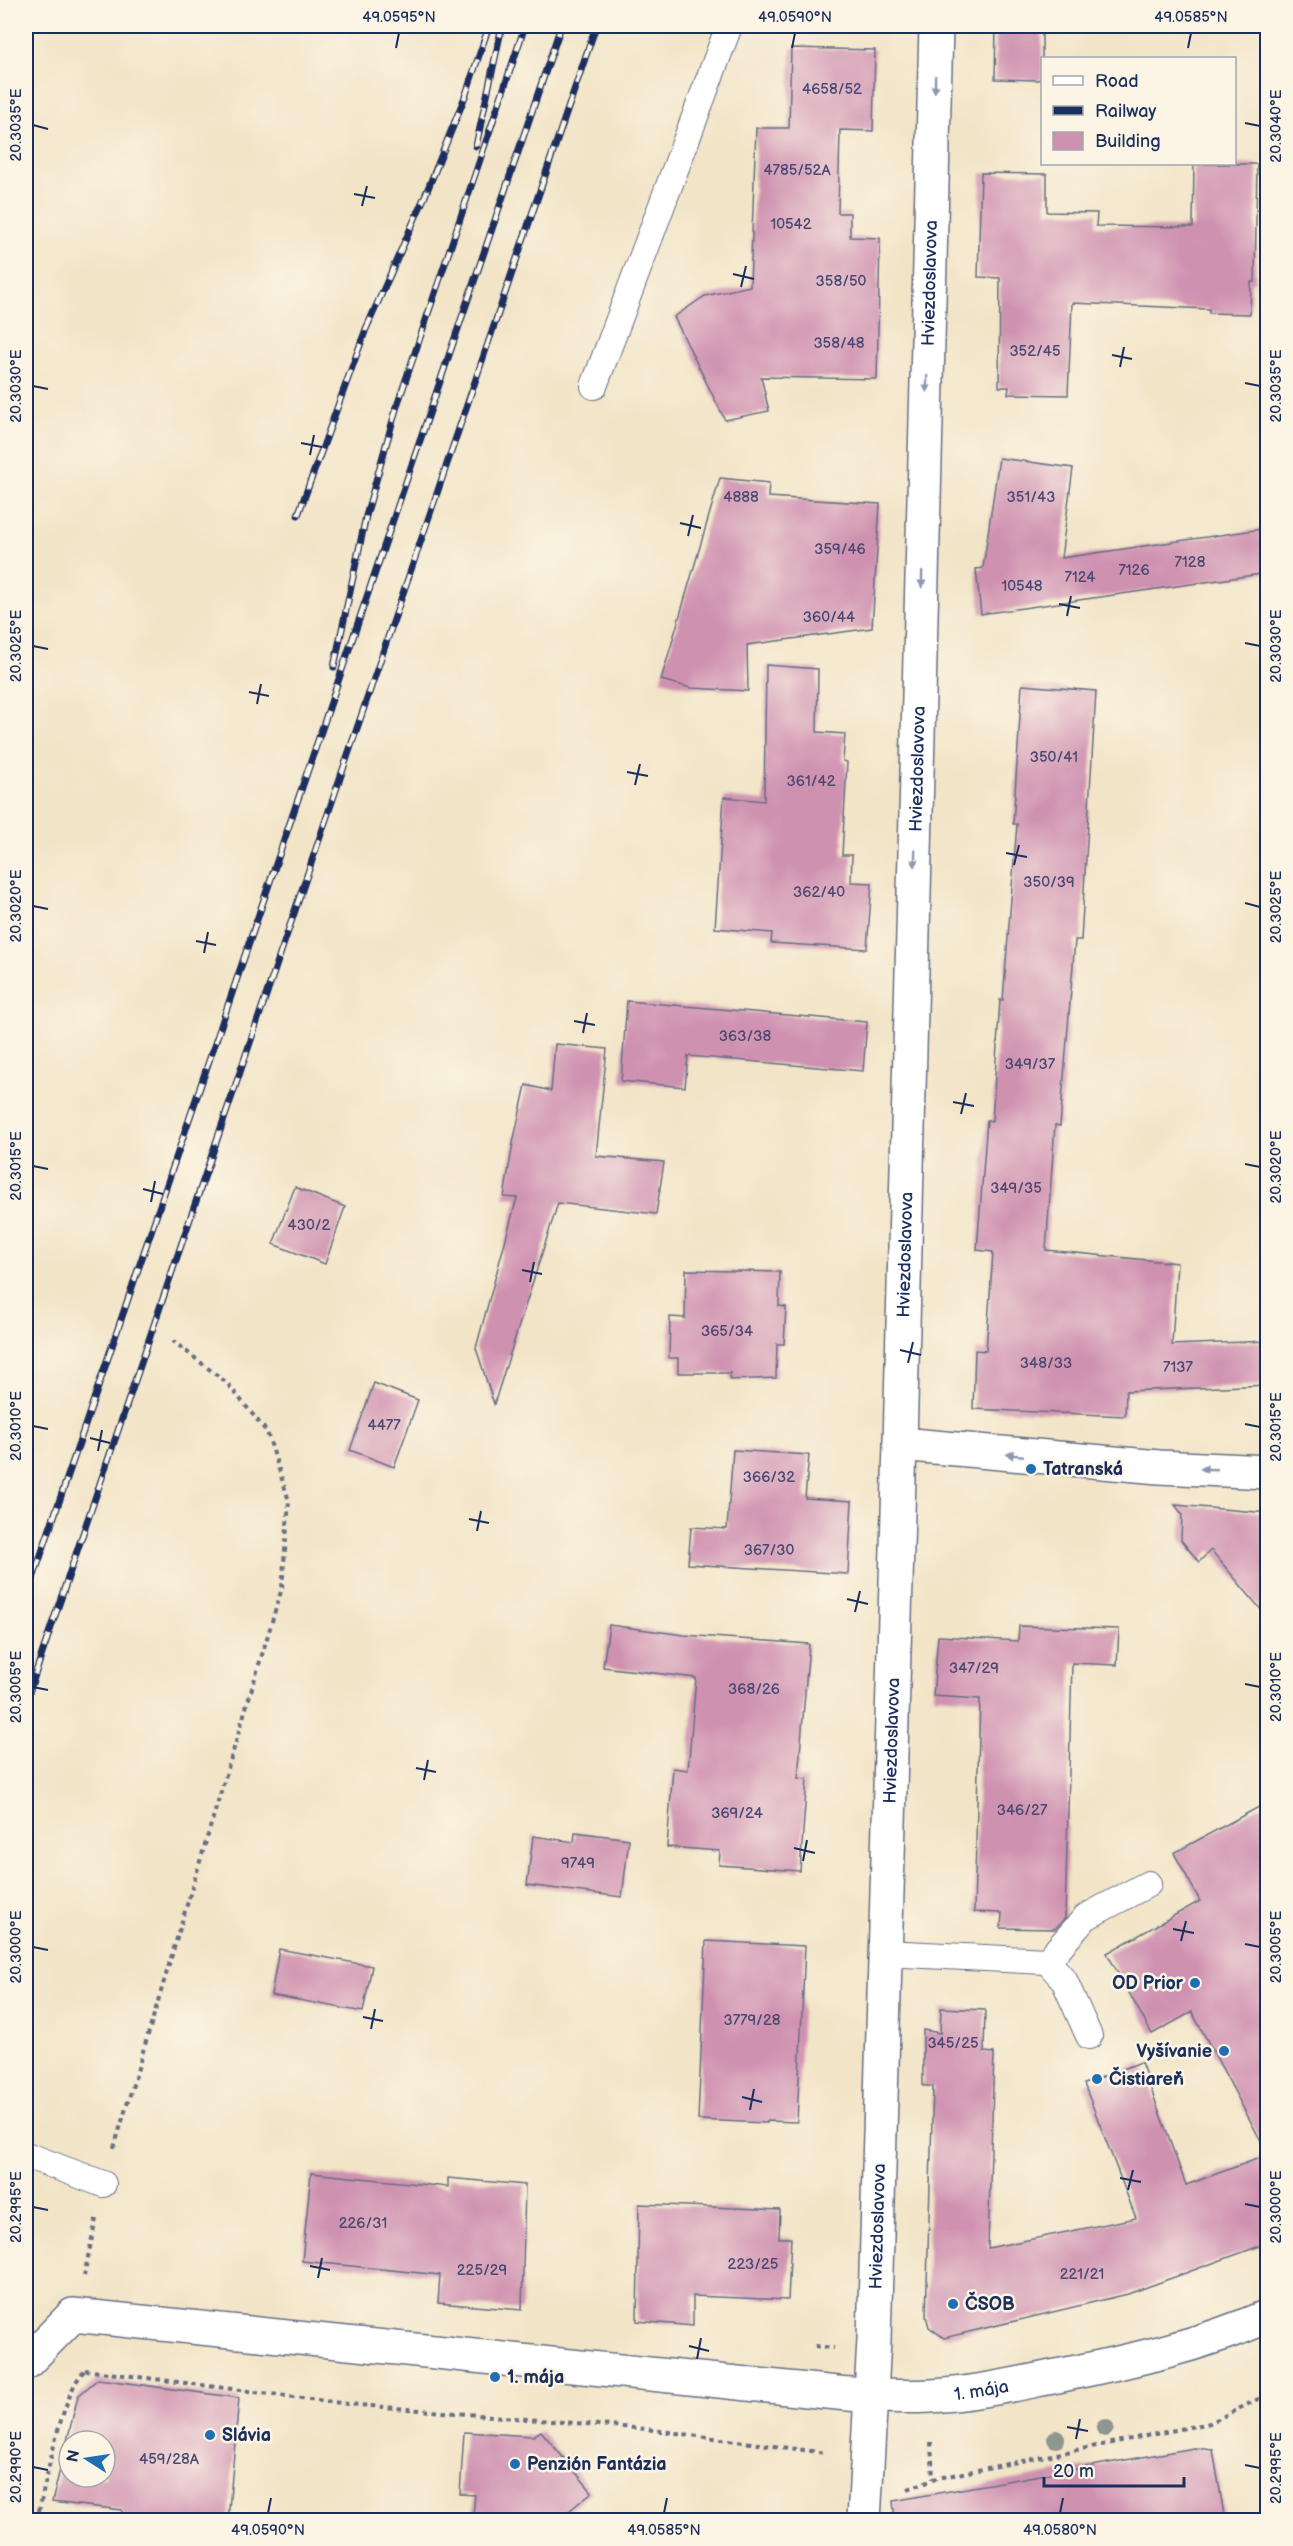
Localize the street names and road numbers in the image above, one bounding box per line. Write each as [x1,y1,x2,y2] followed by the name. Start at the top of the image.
[917,220,942,346] street label: Hviezdoslavova
[905,706,929,832] street label: Hviezdoslavova
[893,1192,917,1318] street label: Hviezdoslavova
[879,1677,904,1804] street label: Hviezdoslavova
[865,2163,890,2290] street label: Hviezdoslavova
[953,2375,1010,2405] street label: 1. mája

